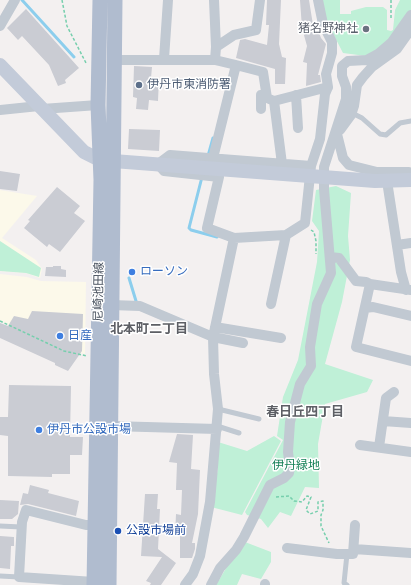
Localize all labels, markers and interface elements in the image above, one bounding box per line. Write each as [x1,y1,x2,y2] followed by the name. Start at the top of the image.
[298,22,358,36] place label: 猪名野神社
[361,24,371,34] marker: 猪名野神社
[147,78,231,92] place label: 伊丹市東消防署
[134,80,144,90] marker: 伊丹市東消防署
[91,262,107,322] street label: 尼崎池田線
[140,265,188,279] place label: ローソン
[127,267,137,277] marker: ローソン
[110,321,188,337] district label: 北本町二丁目
[68,329,92,343] place label: 日産
[55,331,65,341] marker: 日産
[266,404,344,420] district label: 春日丘四丁目
[47,423,131,437] place label: 伊丹市公設市場
[34,425,44,435] marker: 伊丹市公設市場
[272,459,320,473] park label: 伊丹緑地
[126,524,186,538] place label: 公設市場前
[113,526,123,536] marker: 公設市場前

